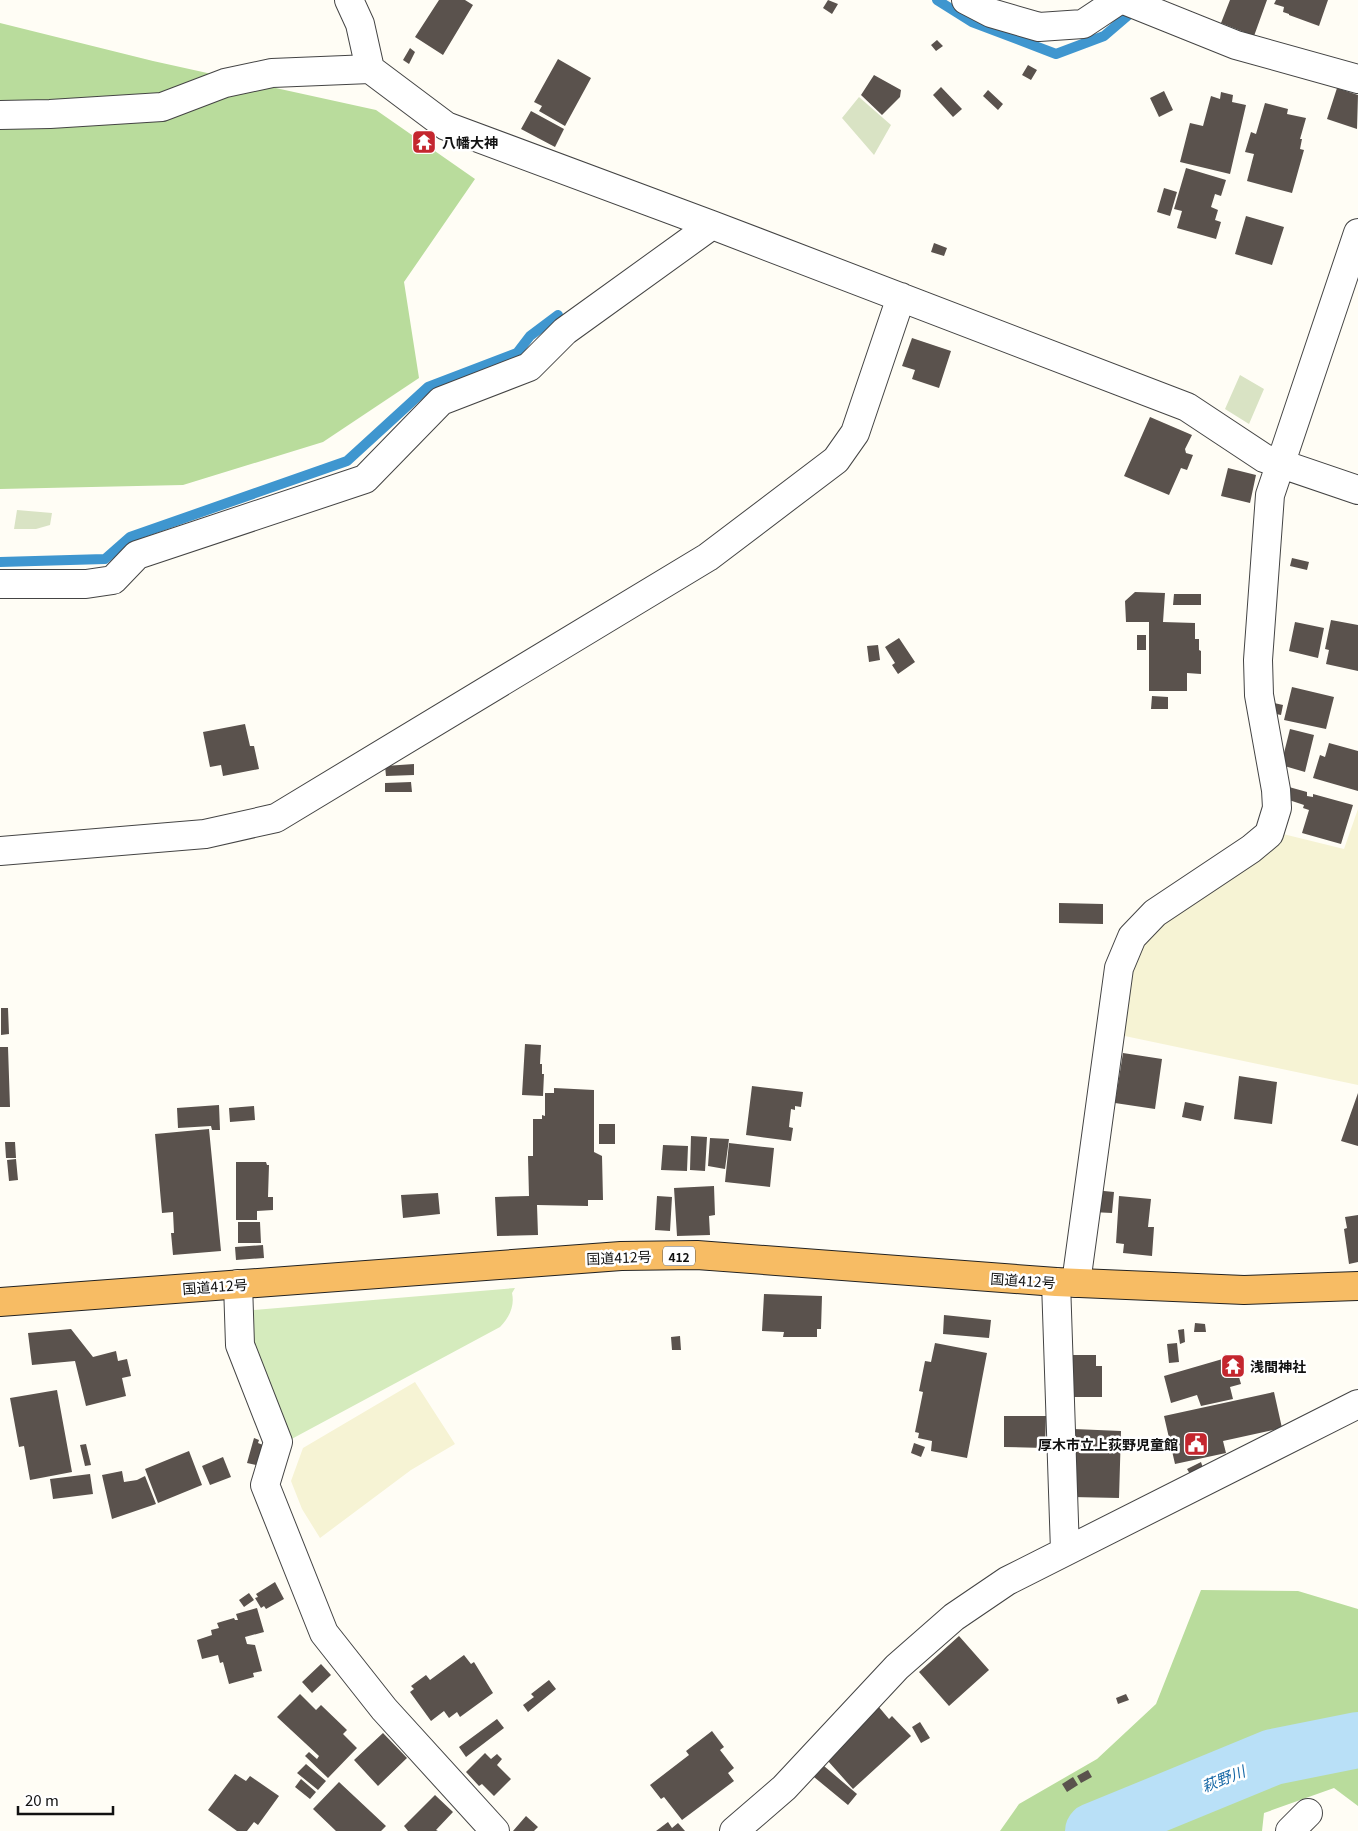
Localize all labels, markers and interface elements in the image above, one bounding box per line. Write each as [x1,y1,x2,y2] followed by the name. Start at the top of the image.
[411,129,437,155] temple icon: 八幡大神
[442,132,498,152] place label: 八幡大神
[586,1246,652,1268] street label: 国道412号
[663,1246,695,1266] road number: 412
[990,1268,1056,1292] street label: 国道412号
[182,1274,248,1298] street label: 国道412号
[1220,1353,1246,1379] temple icon: 浅間神社
[1250,1356,1306,1376] place label: 浅間神社
[1183,1431,1209,1457] public building icon: 厚木市立上荻野児童館
[1038,1434,1178,1454] place label: 厚木市立上荻野児童館
[1198,1759,1250,1796] water label: 萩野川
[18,1784,112,1816] scale bar
[25,1789,59,1810] text: 20 m

